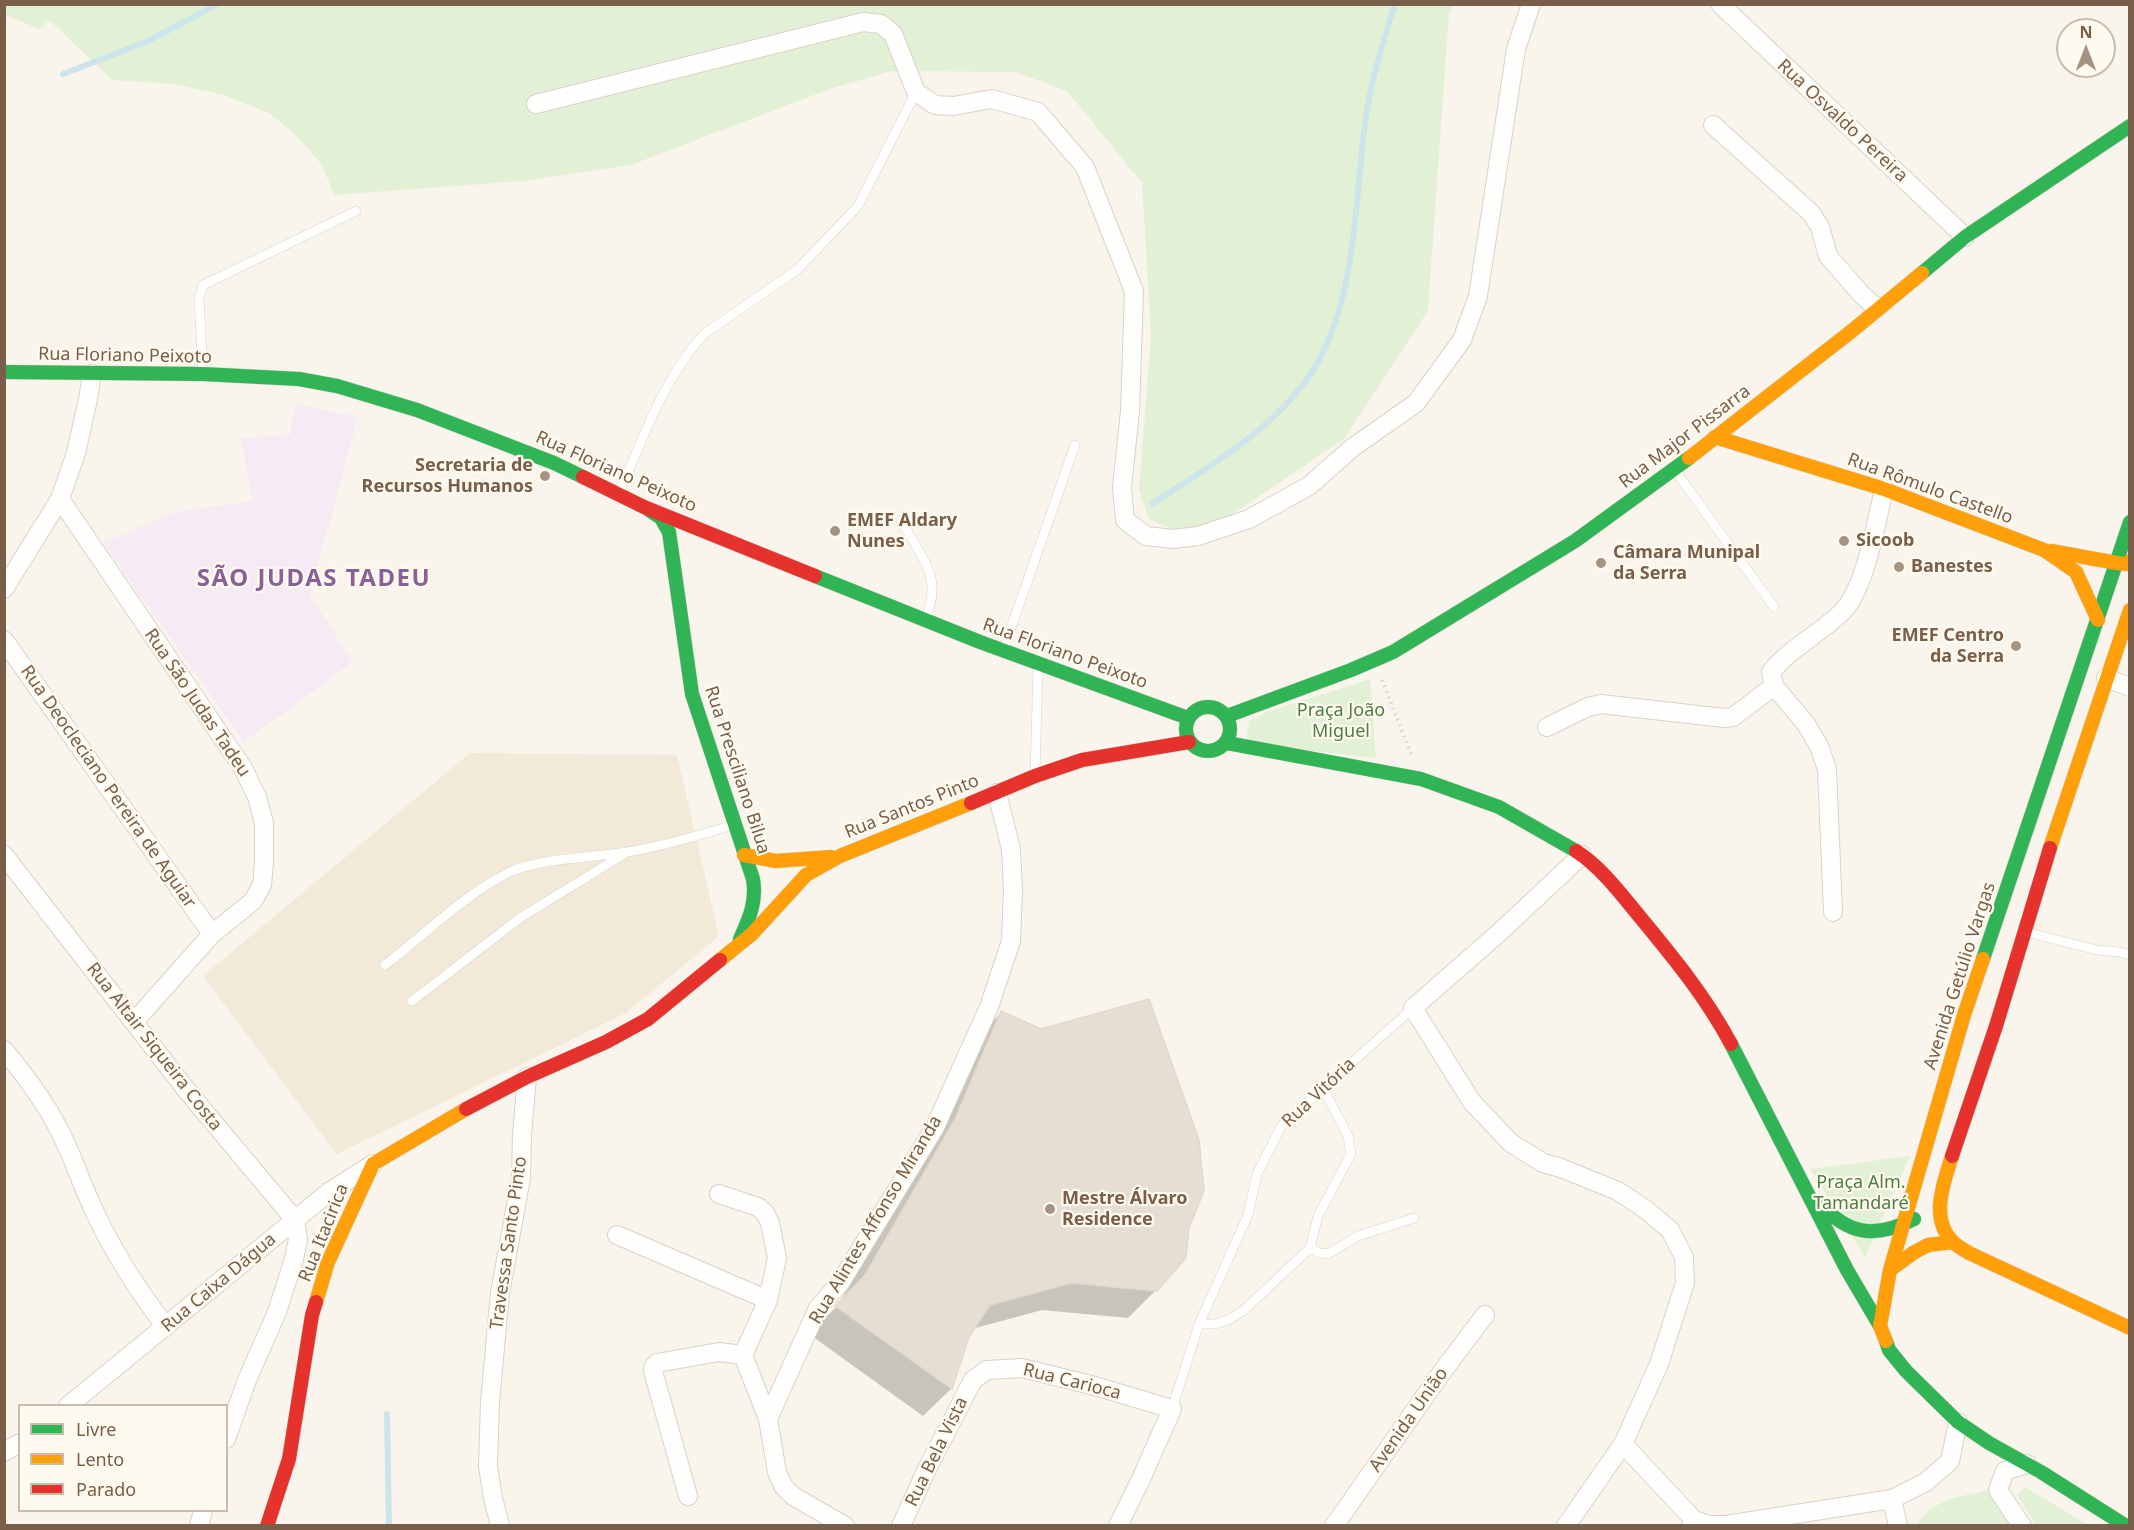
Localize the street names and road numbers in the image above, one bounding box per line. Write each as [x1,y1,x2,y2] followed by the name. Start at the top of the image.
[1772,55,1912,187] street label: Rua Osvaldo Pereira
[38,344,212,368] street label: Rua Floriano Peixoto
[1615,381,1755,493] street label: Rua Major Pissarra
[532,427,700,517] street label: Rua Floriano Peixoto
[1844,449,2016,529] street label: Rua Rômulo Castello
[980,614,1150,694] street label: Rua Floriano Peixoto
[139,625,255,781] street label: Rua São Judas Tadeu
[16,661,200,913] street label: Rua Deocleciano Pereira de Aguiar
[700,683,774,857] street label: Rua Presciliano Bilua
[842,770,982,844] street label: Rua Santos Pinto
[1919,880,2001,1072] street label: Avenida Getúlio Vargas
[82,959,226,1135] street label: Rua Altair Siqueira Costa
[1278,1054,1360,1132] street label: Rua Vitória
[805,1112,947,1328] street label: Rua Alintes Affonso Miranda
[486,1155,532,1331] street label: Travessa Santo Pinto
[295,1181,353,1285] street label: Rua Itacirica
[157,1229,281,1337] street label: Rua Caixa Dágua
[1021,1359,1123,1405] street label: Rua Carioca
[1365,1364,1453,1476] street label: Avenida União
[901,1394,973,1510] street label: Rua Bela Vista

